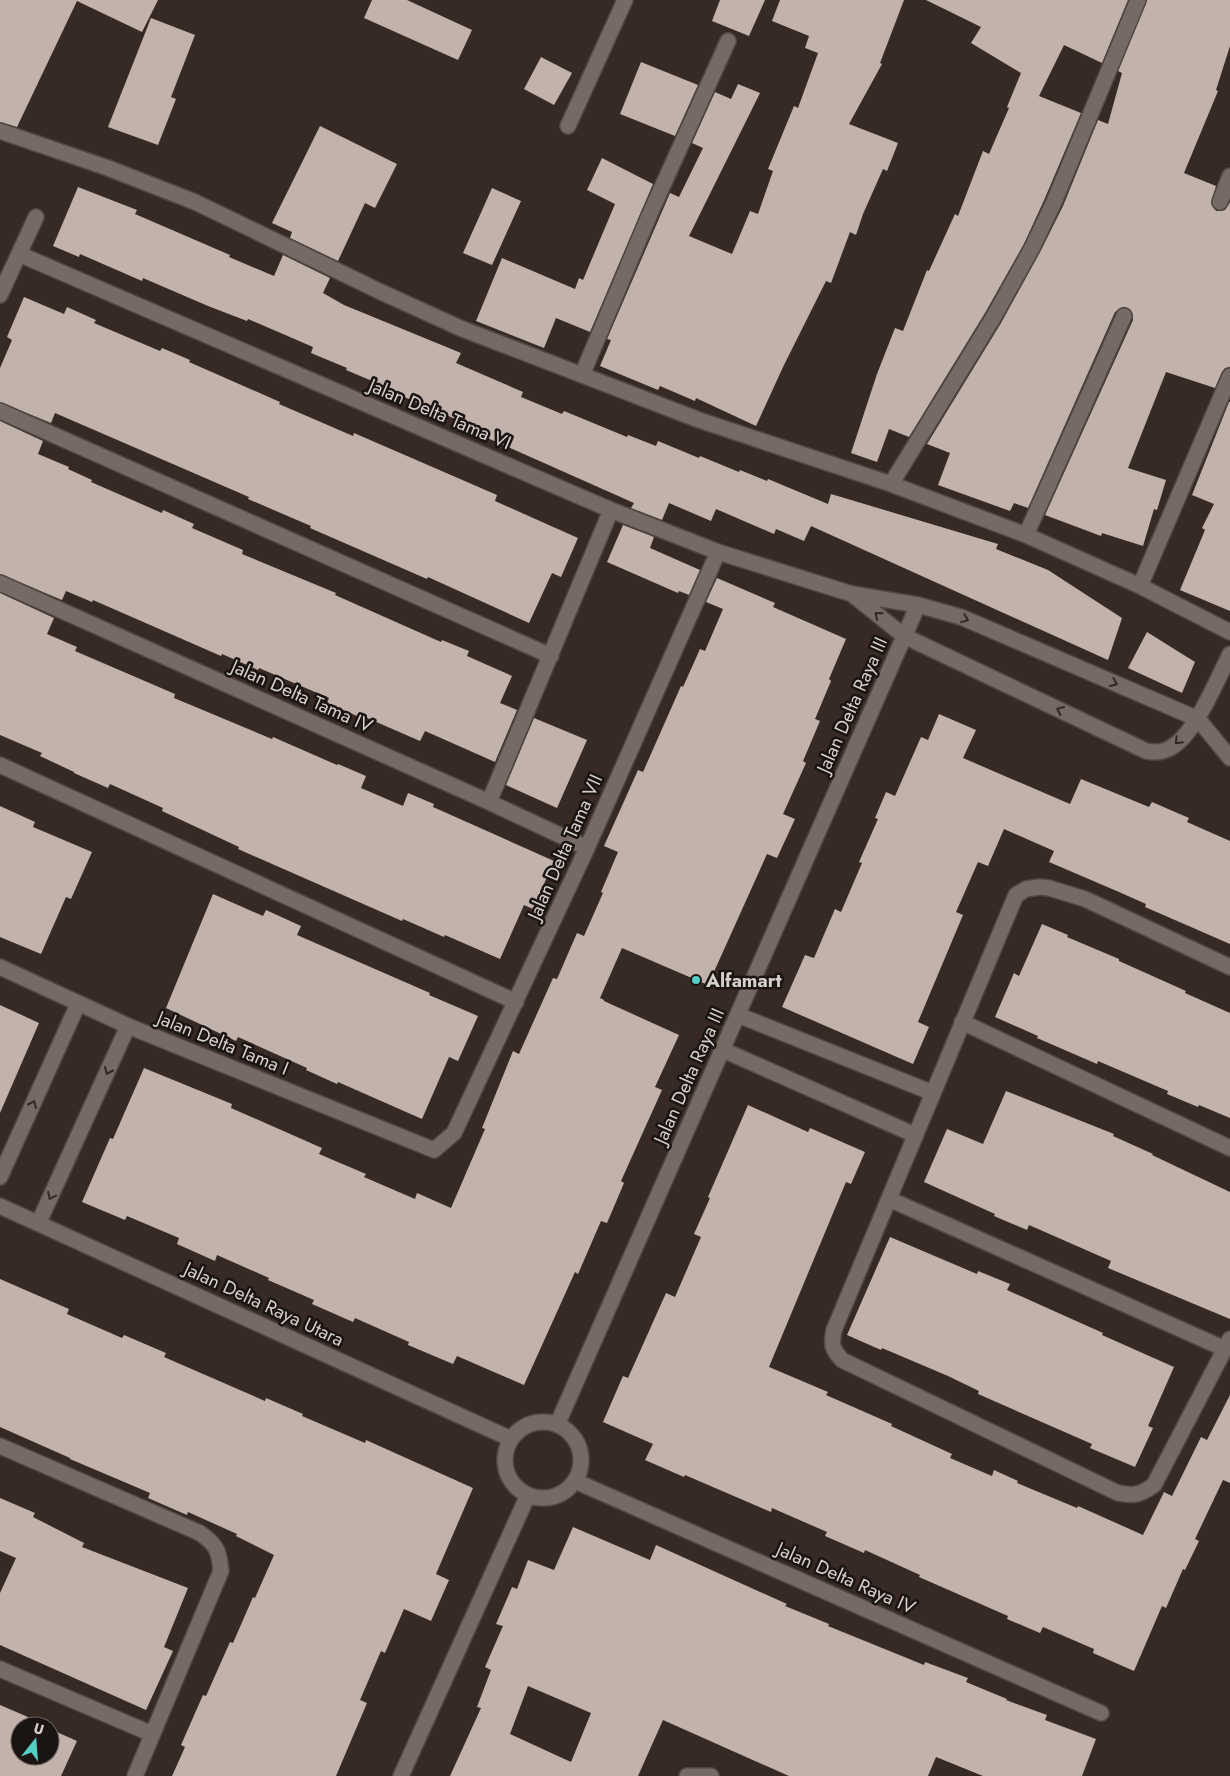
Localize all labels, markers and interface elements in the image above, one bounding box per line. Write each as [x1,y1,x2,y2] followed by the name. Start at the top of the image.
[362,371,515,456] street label: Jalan Delta Tama VI
[875,613,884,621] one-way arrow
[960,613,969,623] one-way arrow
[809,633,894,780] street label: Jalan Delta Raya III
[224,651,377,739] street label: Jalan Delta Tama IV
[1109,677,1118,688] one-way arrow
[1057,706,1066,716] one-way arrow
[1175,735,1184,744] one-way arrow
[520,770,609,927] street label: Jalan Delta Tama VII
[705,967,782,994] place label: Alfamart
[690,974,702,986] marker: Alfamart
[150,1003,293,1082] street label: Jalan Delta Tama I
[646,1004,731,1151] street label: Jalan Delta Raya III
[104,1066,114,1075] one-way arrow
[27,1100,37,1109] one-way arrow
[47,1191,57,1200] one-way arrow
[177,1254,348,1353] street label: Jalan Delta Raya Utara
[770,1534,920,1621] street label: Jalan Delta Raya IV
[10,1716,60,1766] north arrow
[31,1718,46,1740] text: U

